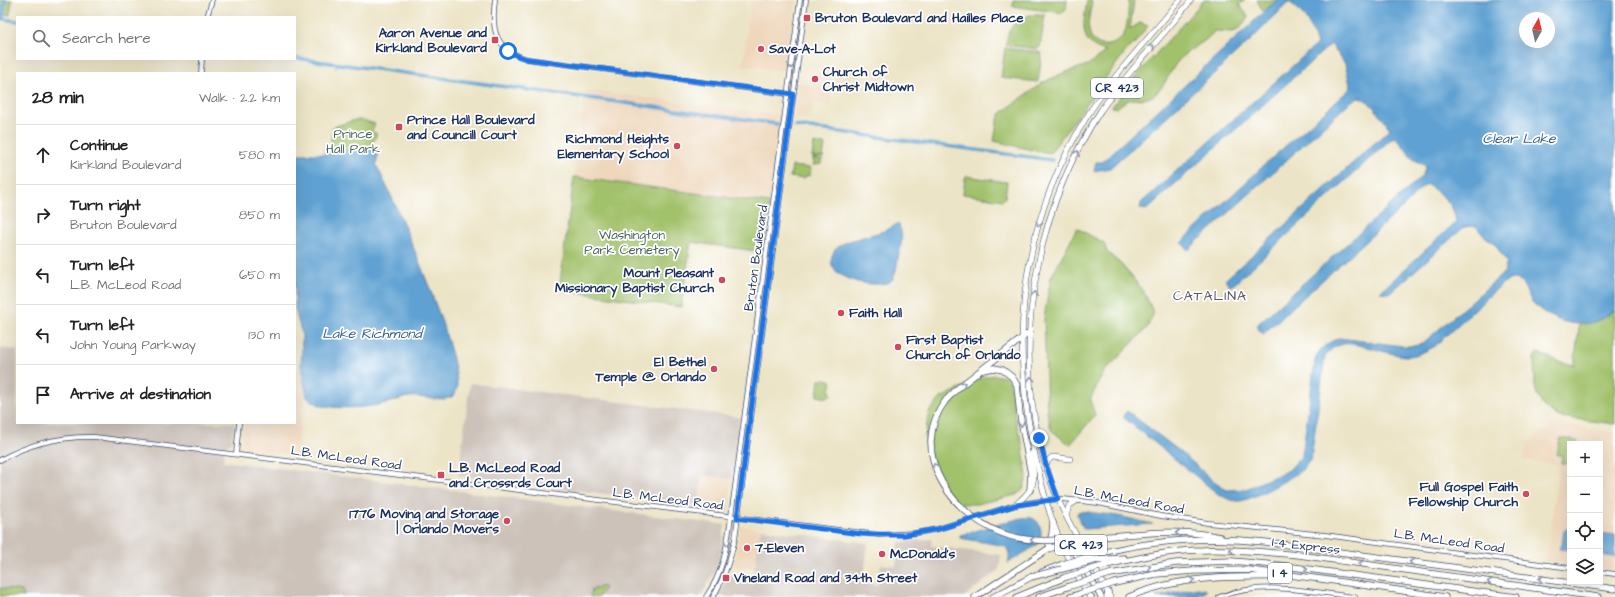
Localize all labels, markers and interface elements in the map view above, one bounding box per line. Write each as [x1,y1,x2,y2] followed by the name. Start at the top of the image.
[815,9,1023,27] place label: Bruton Boulevard and Hailles Place
[1519,12,1555,48] north arrow
[802,13,812,23] marker: Bruton Boulevard and Hailles Place
[16,16,296,60] search box
[376,24,487,57] place label: Aaron Avenue and Kirkland Boulevard
[30,27,52,49] icon: search
[62,28,151,49] text: Search here
[490,35,500,45] marker: Aaron Avenue and Kirkland Boulevard
[768,40,836,58] place label: Save-A-Lot
[499,42,517,60] route start
[756,44,766,54] marker: Save-A-Lot
[1147,44,1154,51] one-way arrow
[787,63,796,69] one-way arrow
[823,63,914,96] place label: Church of Christ Midtown
[810,74,820,84] marker: Church of Christ Midtown
[1091,78,1143,98] road number: CR 423
[32,86,84,110] text: 28 min
[199,89,280,107] text: Walk · 2.2 km
[406,111,535,144] place label: Prince Hall Boulevard and Councill Court
[394,122,404,132] marker: Prince Hall Boulevard and Councill Court
[326,125,380,158] park label: Prince Hall Park
[1482,129,1557,149] water label: Clear Lake
[558,130,669,164] place label: Richmond Heights Elementary School
[70,135,128,156] text: Continue
[672,141,682,151] marker: Richmond Heights Elementary School
[32,144,54,166] icon: ahead
[239,146,280,164] text: 580 m
[1072,149,1080,157] one-way arrow
[70,156,181,174] text: Kirkland Boulevard
[70,195,141,216] text: Turn right
[32,204,54,226] icon: right
[740,204,772,312] street label: Bruton Boulevard
[239,206,280,224] text: 850 m
[70,216,177,234] text: Bruton Boulevard
[1035,220,1044,227] one-way arrow
[584,226,680,260] park label: Washington Park Cemetery
[70,255,134,276] text: Turn left
[32,264,54,286] icon: left
[555,264,715,298] place label: Mount Pleasant Missionary Baptist Church
[239,266,280,284] text: 650 m
[717,275,727,285] marker: Mount Pleasant Missionary Baptist Church
[70,276,181,294] text: L.B. McLeod Road
[1173,286,1247,306] district label: CATALINA
[1029,291,1038,297] one-way arrow
[849,304,902,322] place label: Faith Hall
[836,308,846,318] marker: Faith Hall
[70,315,134,336] text: Turn left
[32,324,54,346] icon: left
[322,324,425,344] water label: Lake Richmond
[248,326,280,344] text: 130 m
[906,331,1021,364] place label: First Baptist Church of Orlando
[70,336,196,354] text: John Young Parkway
[893,342,903,352] marker: First Baptist Church of Orlando
[594,353,707,387] place label: El Bethel Temple @ Orlando
[709,364,719,374] marker: El Bethel Temple @ Orlando
[1027,376,1036,382] one-way arrow
[959,382,966,389] one-way arrow
[32,384,54,406] icon: arrive
[70,384,211,405] text: Arrive at destination
[1016,421,1025,427] one-way arrow
[1030,429,1048,447] route end
[290,441,403,475] street label: L.B. McLeod Road
[1567,441,1603,585] map controls
[1567,441,1603,477] button: +
[448,459,573,492] place label: L.B. McLeod Road and Crossrds Court
[932,463,940,470] one-way arrow
[436,470,446,480] marker: L.B. McLeod Road and Crossrds Court
[1567,477,1603,513] button: −
[1409,478,1519,512] place label: Full Gospel Faith Fellowship Church
[1073,481,1186,519] street label: L.B. McLeod Road
[612,483,725,515] street label: L.B. McLeod Road
[1521,489,1531,499] marker: Full Gospel Faith Fellowship Church
[349,505,499,538] place label: 1776 Moving and Storage | Orlando Movers
[1567,513,1603,549] button: locate
[502,516,512,526] marker: 1776 Moving and Storage | Orlando Movers
[1393,524,1506,558] street label: L.B. McLeod Road
[1175,529,1181,537] one-way arrow
[1271,533,1341,559] street label: I-4 Express
[1055,535,1107,555] road number: CR 423
[1030,536,1037,545] one-way arrow
[754,539,805,557] place label: 7-Eleven
[723,540,732,547] one-way arrow
[742,543,752,553] marker: 7-Eleven
[890,545,956,563] place label: McDonald's
[1229,546,1235,554] one-way arrow
[877,549,887,559] marker: McDonald's
[1567,549,1603,585] button: layers
[1409,558,1415,567] one-way arrow
[1358,560,1364,569] one-way arrow
[1145,563,1151,571] one-way arrow
[1268,563,1292,583] road number: I 4
[1302,564,1308,573] one-way arrow
[733,569,918,587] place label: Vineland Road and 34th Street
[721,573,731,583] marker: Vineland Road and 34th Street
[1538,575,1544,584] one-way arrow
[1189,576,1195,585] one-way arrow
[1487,578,1493,587] one-way arrow

